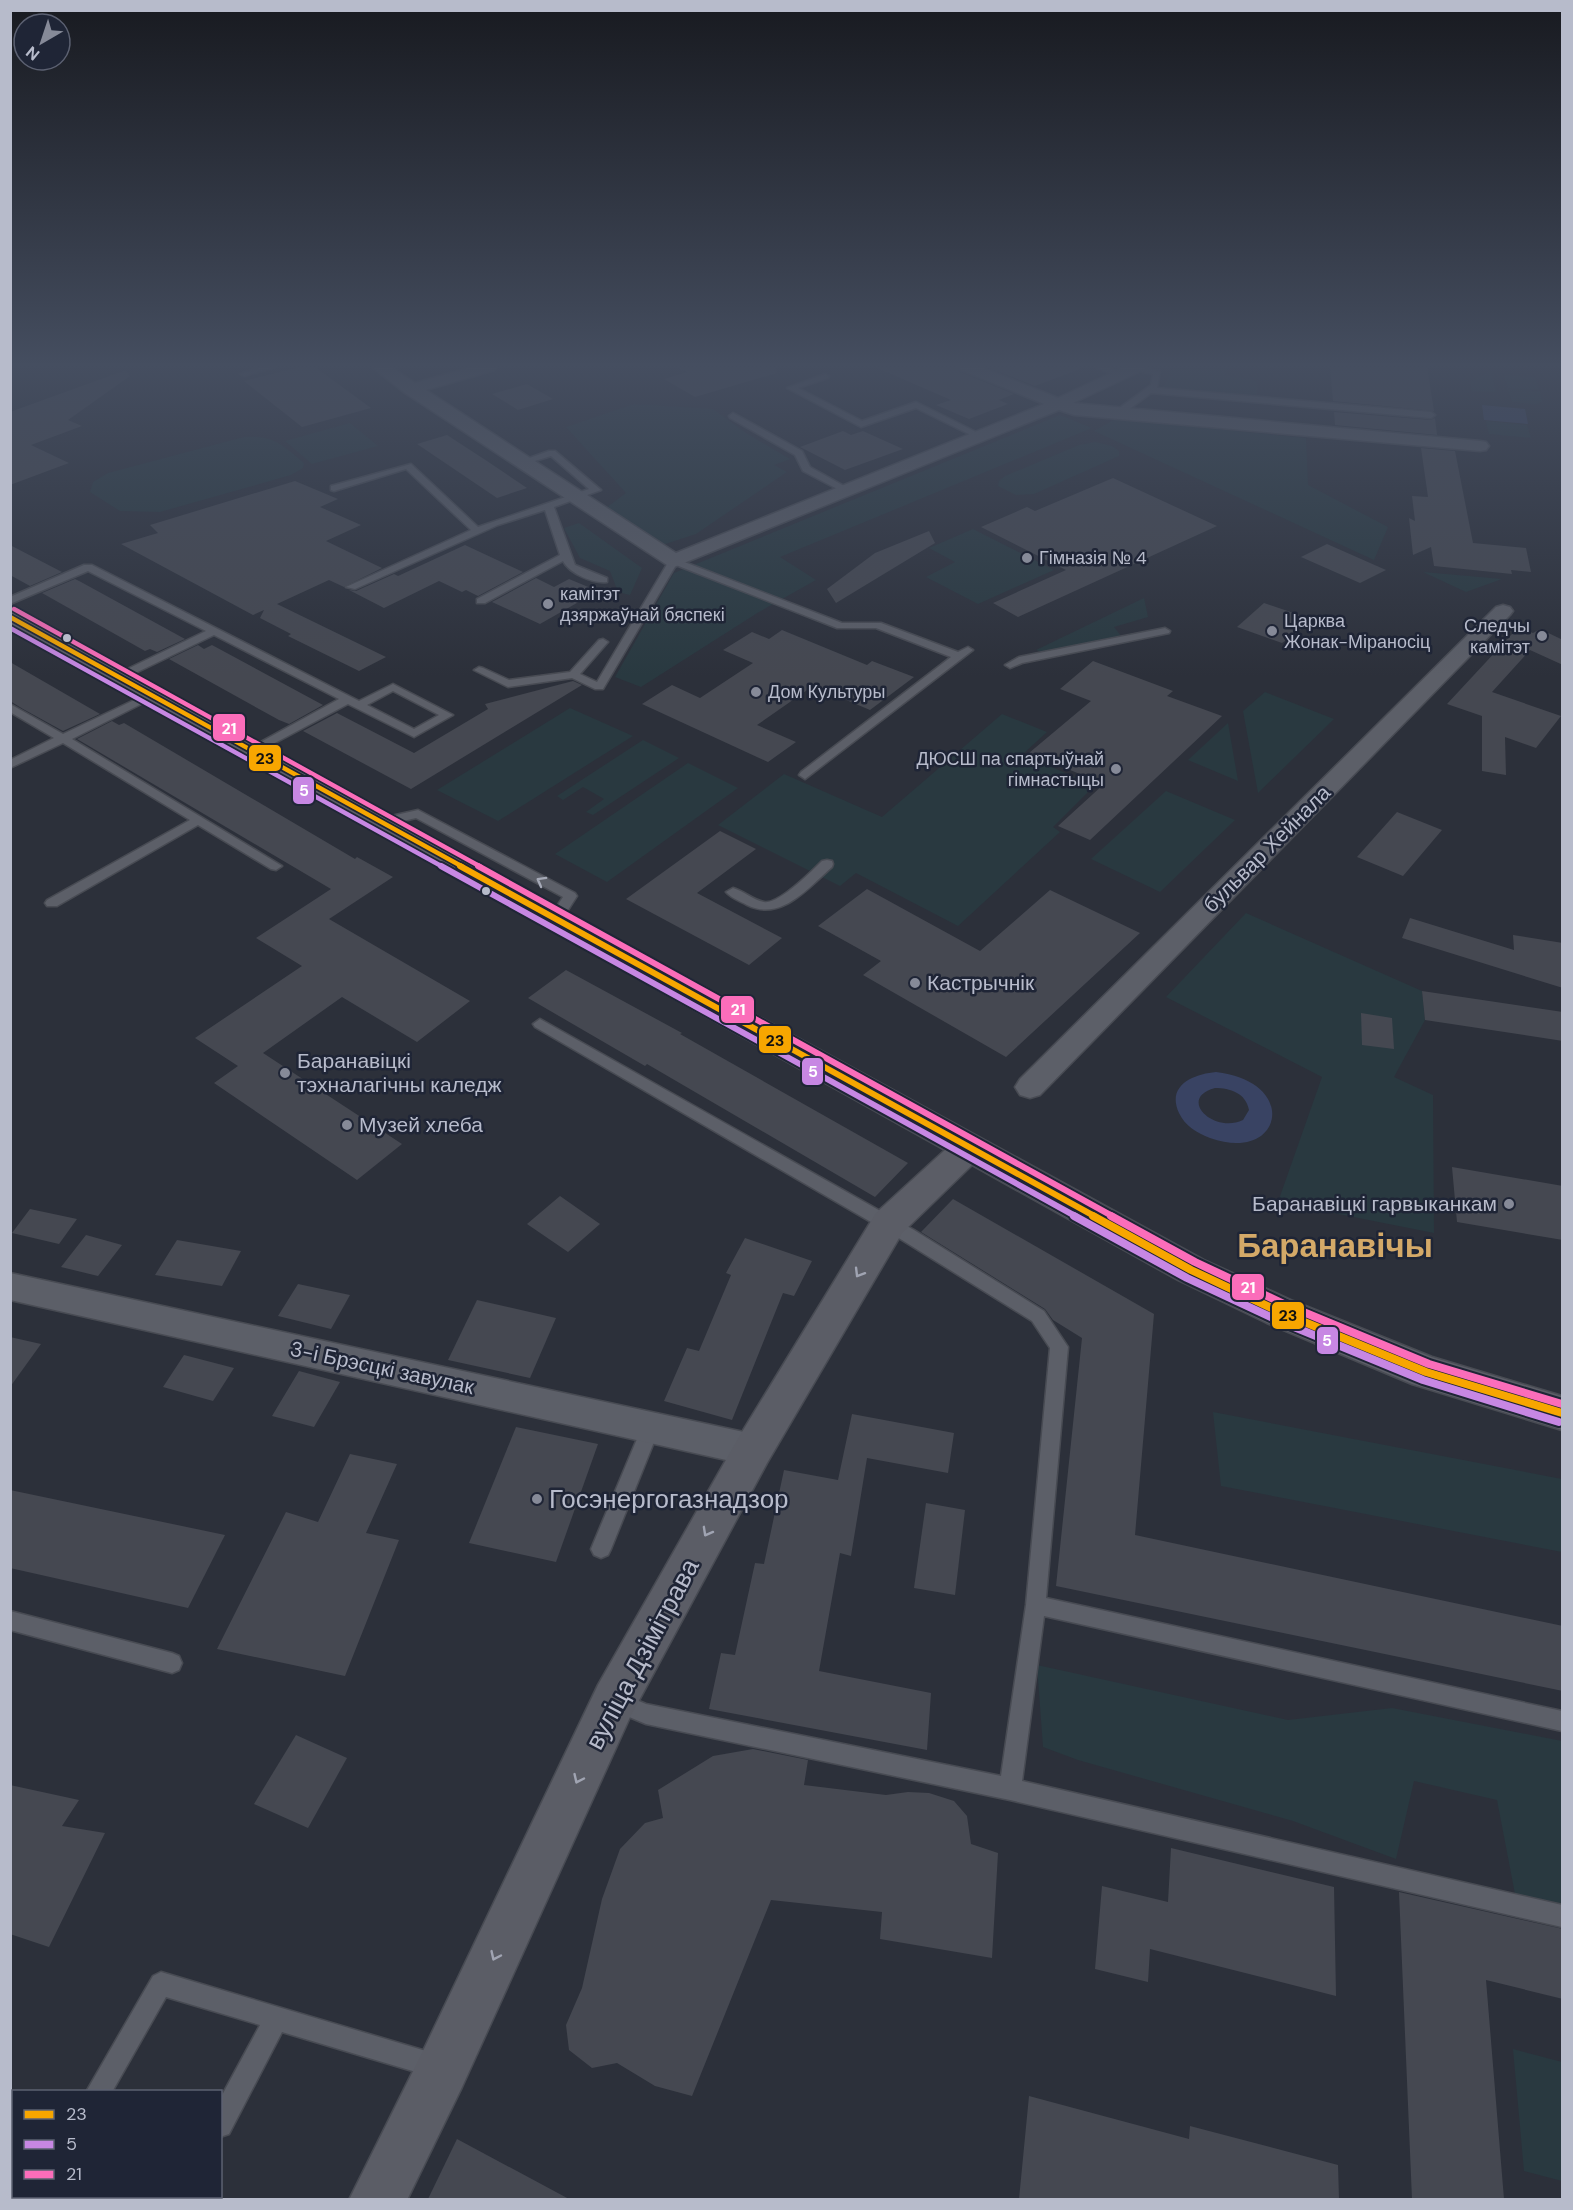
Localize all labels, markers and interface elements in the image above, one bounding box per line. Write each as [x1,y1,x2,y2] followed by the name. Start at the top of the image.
[12,12,72,72] north arrow
[22,41,44,65] text: N
[1039,546,1147,570] place label: Гімназія № 4
[1020,551,1034,565] marker: Гімназія № 4
[560,582,725,627] place label: камітэт дзяржаўнай бяспекі
[541,597,555,611] marker: камітэт дзяржаўнай бяспекі
[1284,609,1430,654] place label: Царква Жонак-Міраносіц
[1464,614,1530,659] place label: Следчы камітэт
[1265,624,1279,638] marker: Царква Жонак-Міраносіц
[1535,629,1549,643] marker: Следчы камітэт
[61,632,73,644] unlabelled marker
[768,680,885,704] place label: Дом Культуры
[749,685,763,699] marker: Дом Культуры
[212,713,246,742] line badge: 21
[221,718,237,739] text: 21
[248,744,282,772] line badge: 23
[916,747,1104,792] place label: ДЮСШ па спартыўнай гімнастыцы
[256,748,274,769] text: 23
[1109,762,1123,776] marker: ДЮСШ па спартыўнай гімнастыцы
[292,776,315,805] line badge: 5
[1197,779,1337,919] street label: бульвар Хейнала
[299,780,309,801] text: 5
[537,877,547,888] one-way arrow
[480,885,492,897] unlabelled marker
[927,969,1035,997] place label: Кастрычнік
[908,976,922,990] marker: Кастрычнік
[720,995,755,1024] line badge: 21
[730,999,746,1020] text: 21
[758,1025,792,1054] line badge: 23
[766,1030,784,1051] text: 23
[297,1047,501,1099] place label: Баранавіцкі тэхналагічны каледж
[801,1057,824,1086] line badge: 5
[808,1061,818,1082] text: 5
[278,1066,292,1080] marker: Баранавіцкі тэхналагічны каледж
[359,1111,483,1139] place label: Музей хлеба
[340,1118,354,1132] marker: Музей хлеба
[1252,1190,1497,1218] place label: Баранавіцкі гарвыканкам
[1502,1197,1516,1211] marker: Баранавіцкі гарвыканкам
[1237,1224,1433,1267] district label: Баранавічы
[854,1267,866,1277] one-way arrow
[1231,1273,1265,1301] line badge: 21
[1240,1277,1256,1298] text: 21
[1271,1301,1305,1330] line badge: 23
[1279,1305,1297,1326] text: 23
[1316,1326,1339,1355] line badge: 5
[1322,1330,1332,1351] text: 5
[287,1335,477,1401] street label: 3-і Брэсцкі завулак
[549,1482,789,1516] place label: Госэнергогазнадзор
[530,1492,544,1506] marker: Госэнергогазнадзор
[703,1526,715,1537] one-way arrow
[577,1552,707,1755] street label: вуліца Дзімітрава
[573,1773,585,1784] one-way arrow
[491,1950,503,1961] one-way arrow
[12,2090,222,2198] legend
[66,2102,87,2126] text: 23
[66,2132,77,2156] text: 5
[66,2162,82,2186] text: 21

